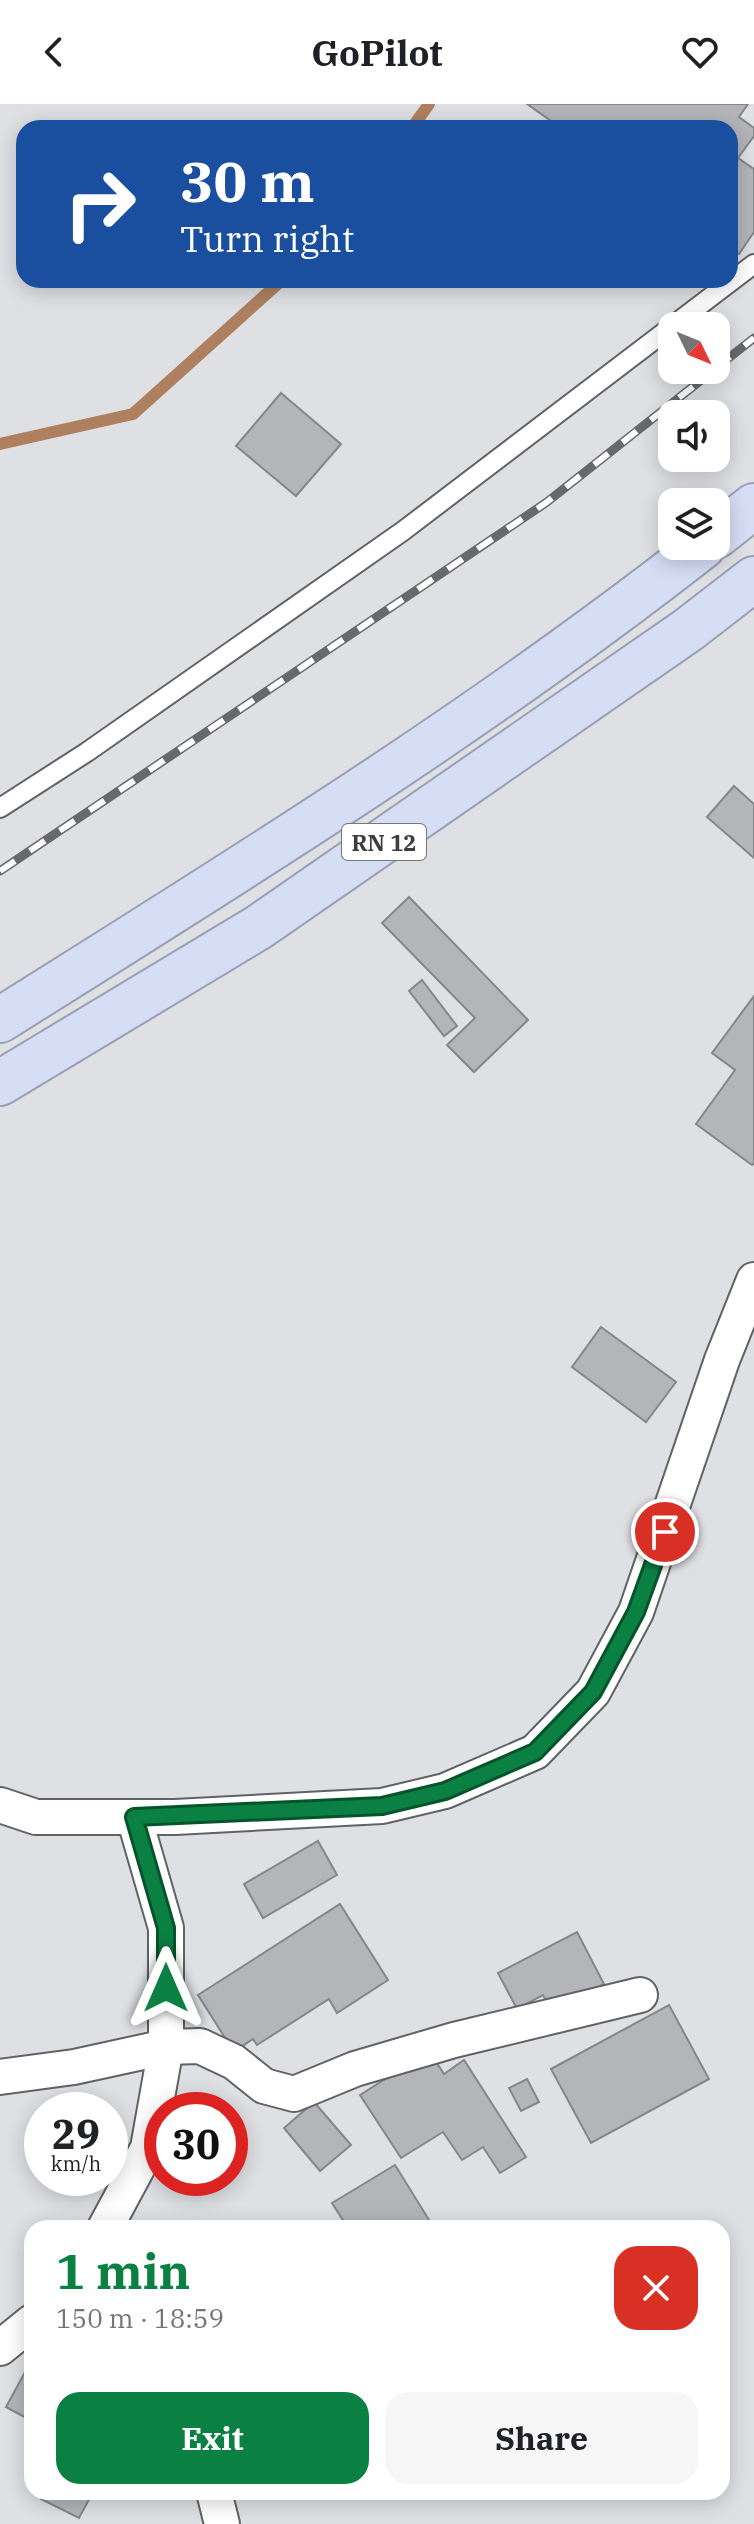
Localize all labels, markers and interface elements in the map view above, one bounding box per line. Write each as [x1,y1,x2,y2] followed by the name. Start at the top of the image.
[311,29,443,76] text: GoPilot
[32,30,76,74] icon: back
[678,30,722,74] icon: heart
[180,145,315,217] text: 30 m
[48,152,152,256] icon: right
[180,215,354,262] text: Turn right
[658,312,730,384] north arrow
[658,312,730,560] map controls
[658,400,730,472] button: sound
[658,488,730,560] button: layers
[342,824,426,860] road number: RN 12
[631,1498,699,1566] pin
[643,1510,687,1554] icon: arrive
[124,1946,208,2030] position arrow
[144,2092,248,2196] speed limit sign: 30
[52,2108,100,2160] text: 29
[51,2150,101,2177] text: km/h
[56,2240,190,2302] text: 1 min
[614,2246,698,2330] button: close
[56,2301,224,2335] text: 150 m · 18:59
[56,2392,369,2484] button: Exit
[385,2392,698,2484] button: Share

